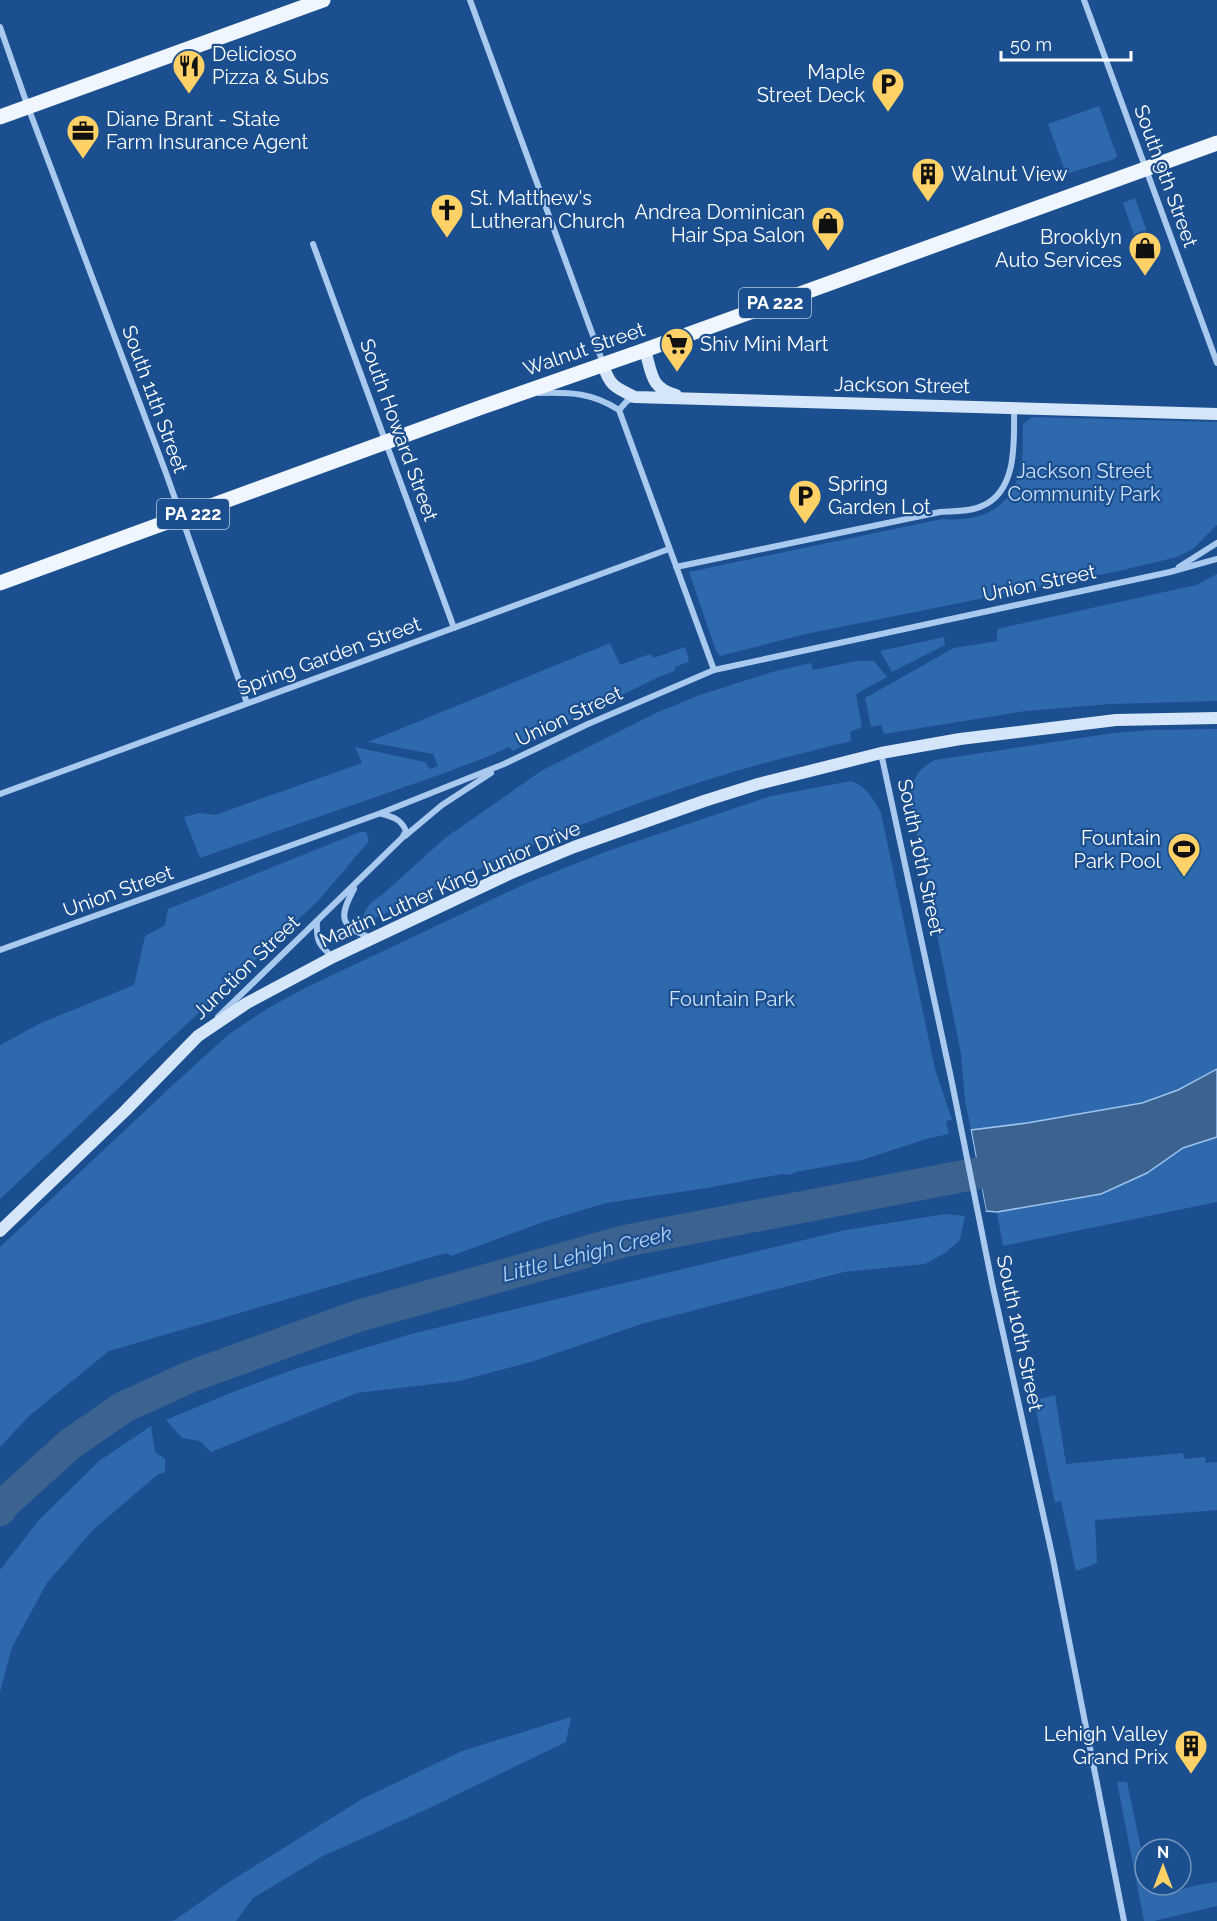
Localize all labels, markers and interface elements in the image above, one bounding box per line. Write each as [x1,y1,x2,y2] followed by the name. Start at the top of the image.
[1001,24,1132,62] scale bar
[1010,34,1052,55] text: 50 m
[212,42,329,89] place label: Delicioso Pizza & Subs
[171,48,207,95] restaurant icon: Delicioso Pizza & Subs
[757,60,865,107] place label: Maple Street Deck
[870,66,906,113] parking icon: Maple Street Deck
[1129,101,1203,251] street label: South 9th Street
[106,107,309,154] place label: Diane Brant - State Farm Insurance Agent
[65,113,101,160] office icon: Diane Brant - State Farm Insurance Agent
[910,156,946,203] building icon: Walnut View
[951,162,1068,186] place label: Walnut View
[470,186,625,233] place label: St. Matthew's Lutheran Church
[429,192,465,239] church icon: St. Matthew's Lutheran Church
[634,200,805,247] place label: Andrea Dominican Hair Spa Salon
[810,205,846,252] shop icon: Andrea Dominican Hair Spa Salon
[995,225,1122,272] place label: Brooklyn Auto Services
[1127,230,1163,277] shop icon: Brooklyn Auto Services
[739,288,811,318] road number: PA 222
[520,317,648,381] street label: Walnut Street
[117,322,193,476] street label: South 11th Street
[659,326,695,373] supermarket icon: Shiv Mini Mart
[700,332,829,356] place label: Shiv Mini Mart
[355,336,443,525] street label: South Howard Street
[834,372,970,398] street label: Jackson Street
[1007,459,1161,506] park label: Jackson Street Community Park
[828,472,931,519] place label: Spring Garden Lot
[787,478,823,525] parking icon: Spring Garden Lot
[157,499,229,529] road number: PA 222
[980,559,1098,607] street label: Union Street
[234,612,424,700] street label: Spring Garden Street
[512,681,627,751] street label: Union Street
[893,777,949,938] street label: South 10th Street
[316,815,584,953] street label: Martin Luther King Junior Drive
[1074,826,1162,873] place label: Fountain Park Pool
[1166,831,1202,878] sports icon: Fountain Park Pool
[60,860,176,922] street label: Union Street
[188,910,305,1024] street label: Junction Street
[669,987,795,1011] park label: Fountain Park
[499,1220,674,1287] water label: Little Lehigh Creek
[992,1253,1048,1414] street label: South 10th Street
[1044,1722,1168,1769] place label: Lehigh Valley Grand Prix
[1173,1728,1209,1775] building icon: Lehigh Valley Grand Prix
[1133,1837,1193,1897] north arrow
[1157,1843,1169,1862] text: N

